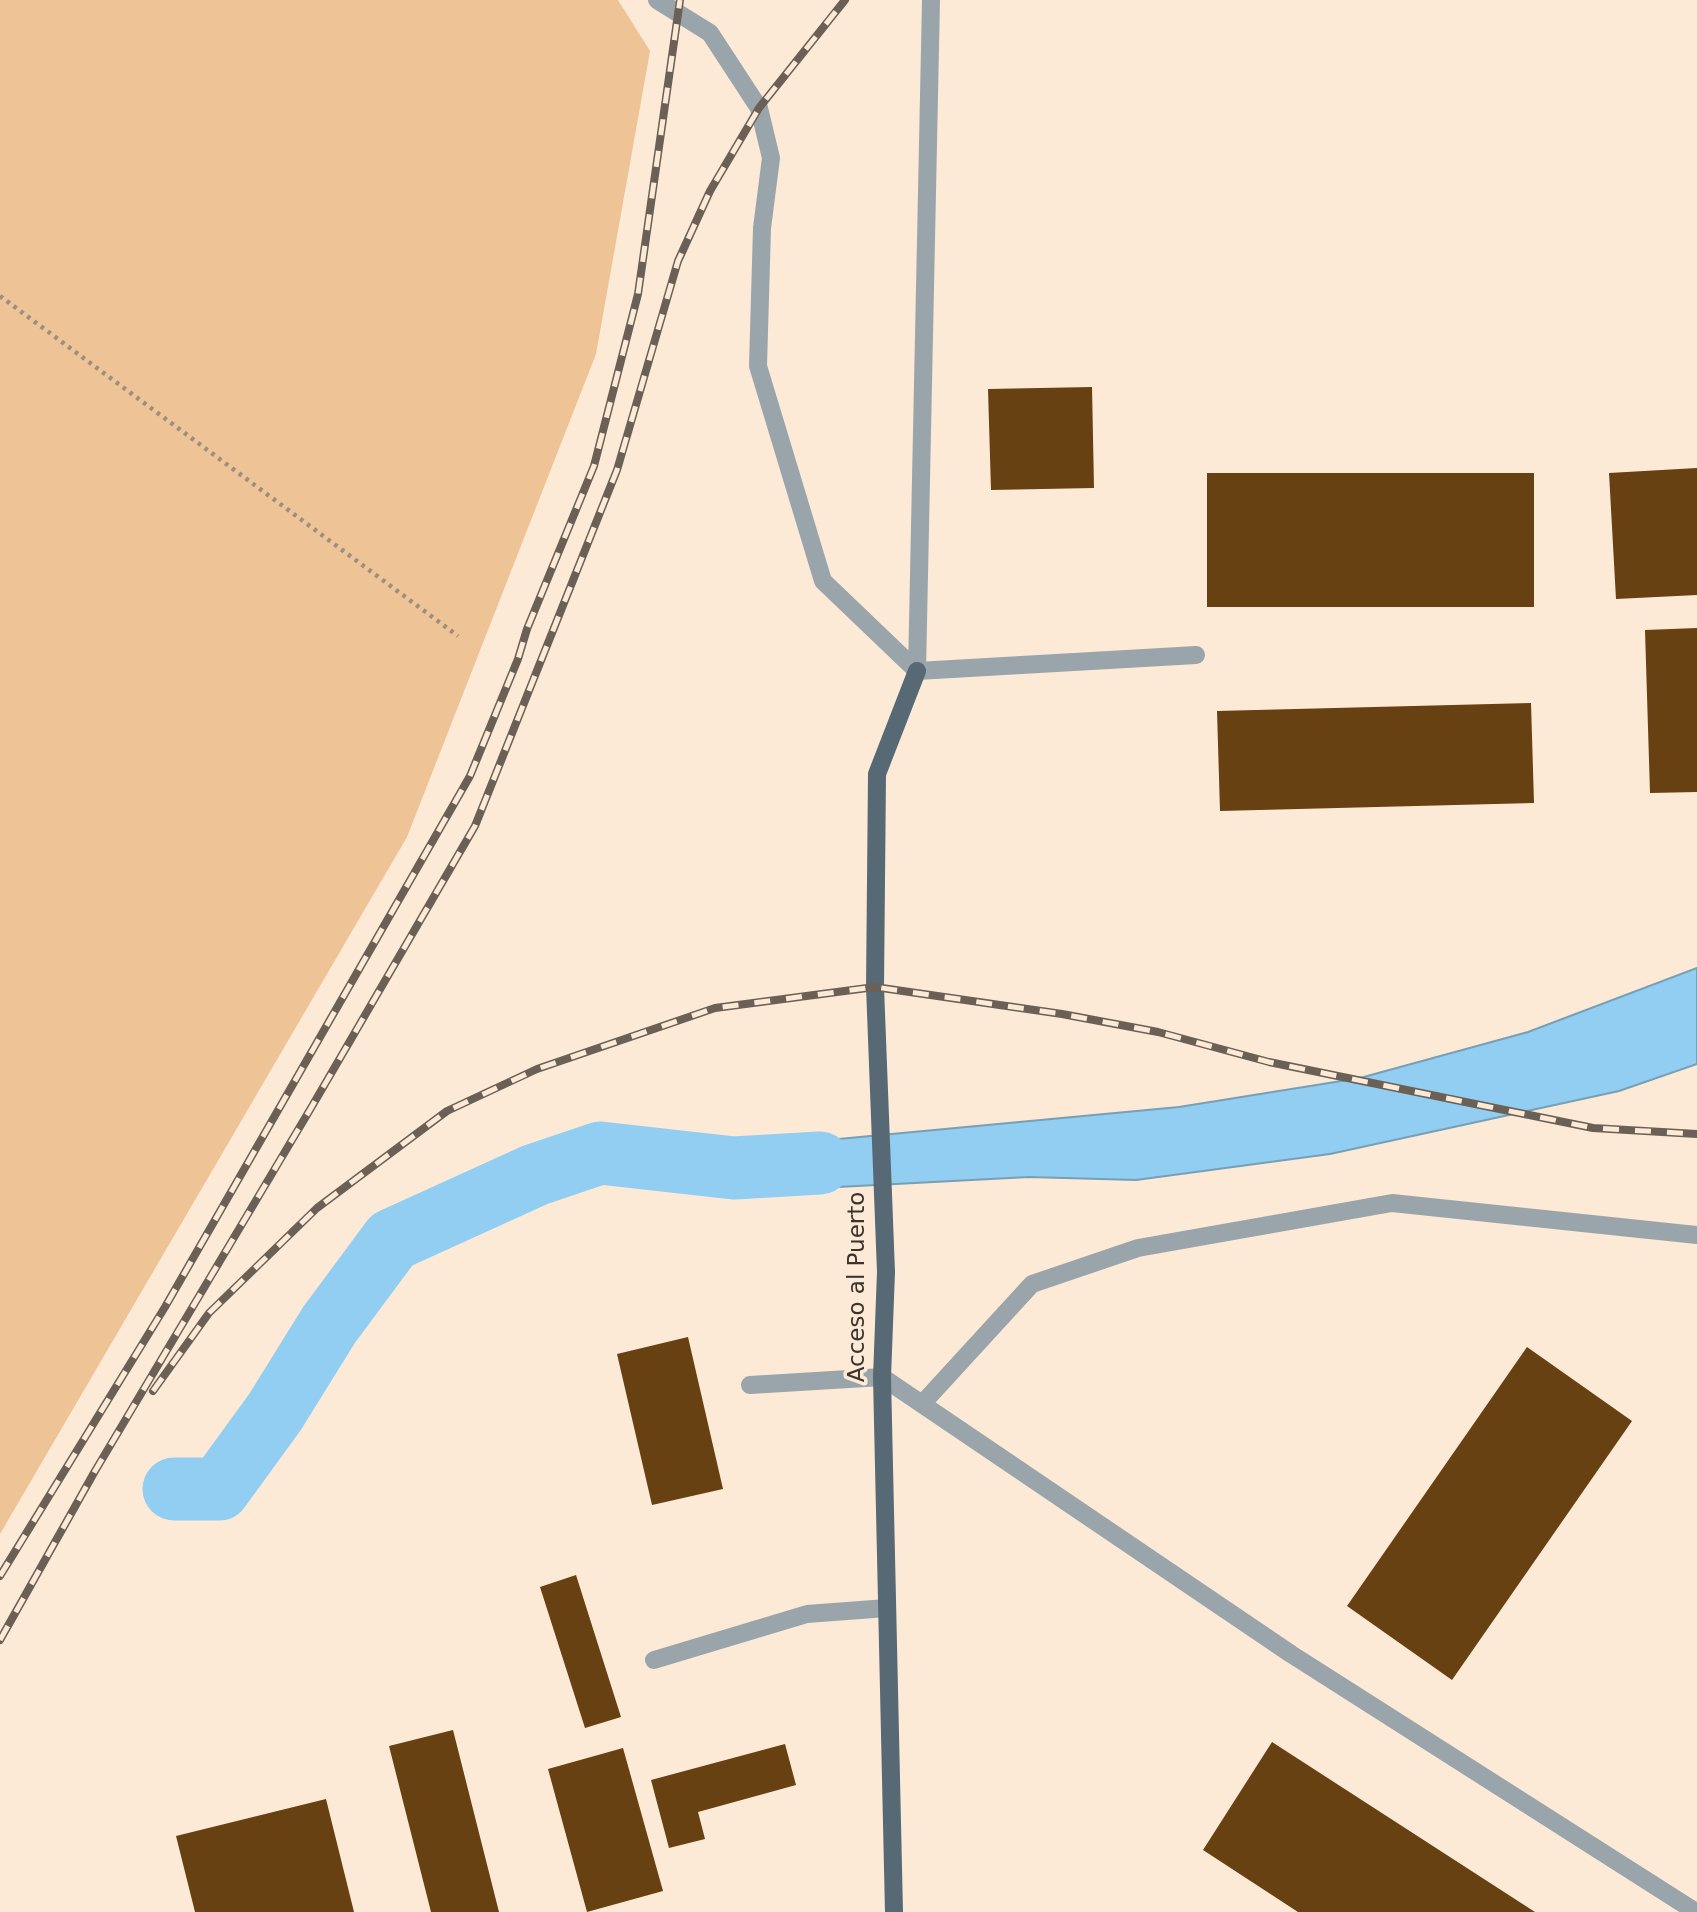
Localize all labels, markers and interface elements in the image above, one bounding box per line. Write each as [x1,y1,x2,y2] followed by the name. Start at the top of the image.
[844,1192,872,1382] street label: Acceso al Puerto

